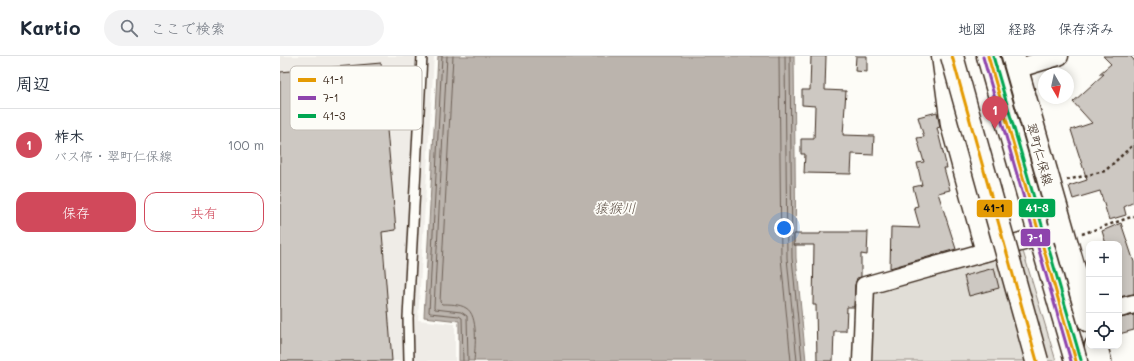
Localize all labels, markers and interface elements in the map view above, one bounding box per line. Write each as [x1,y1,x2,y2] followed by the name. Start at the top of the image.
[104,10,384,46] search box
[20,15,80,40] text: Kartio
[118,17,140,39] icon: search
[150,18,225,38] text: ここで検索
[958,19,986,38] text: 地図
[1008,19,1036,38] text: 経路
[1058,19,1114,38] text: 保存済み
[290,66,422,130] legend
[1038,68,1074,104] north arrow
[16,72,50,94] text: 周辺
[323,72,344,87] text: 41-1
[323,90,339,105] text: 7-1
[982,96,1008,129] pin: 1
[323,108,346,123] text: 41-3
[1023,120,1058,188] street label: 翠町仁保線
[54,126,84,146] text: 柞木
[26,136,32,153] text: 1
[228,136,264,153] text: 100 m
[54,147,172,164] text: バス停 · 翠町仁保線
[16,192,136,232] button: 保存
[144,192,264,232] button: 共有
[594,198,636,217] water label: 猿猴川
[1018,198,1056,218] line badge: 41-3
[976,199,1013,218] line badge: 41-1
[983,200,1005,215] text: 41-1
[1025,200,1049,215] text: 41-3
[774,218,794,238] your location
[1020,228,1051,247] line badge: 7-1
[1027,230,1043,245] text: 7-1
[1086,241,1122,349] map controls
[1086,241,1122,277] button: +
[1086,277,1122,313] button: −
[1086,313,1122,349] button: locate

